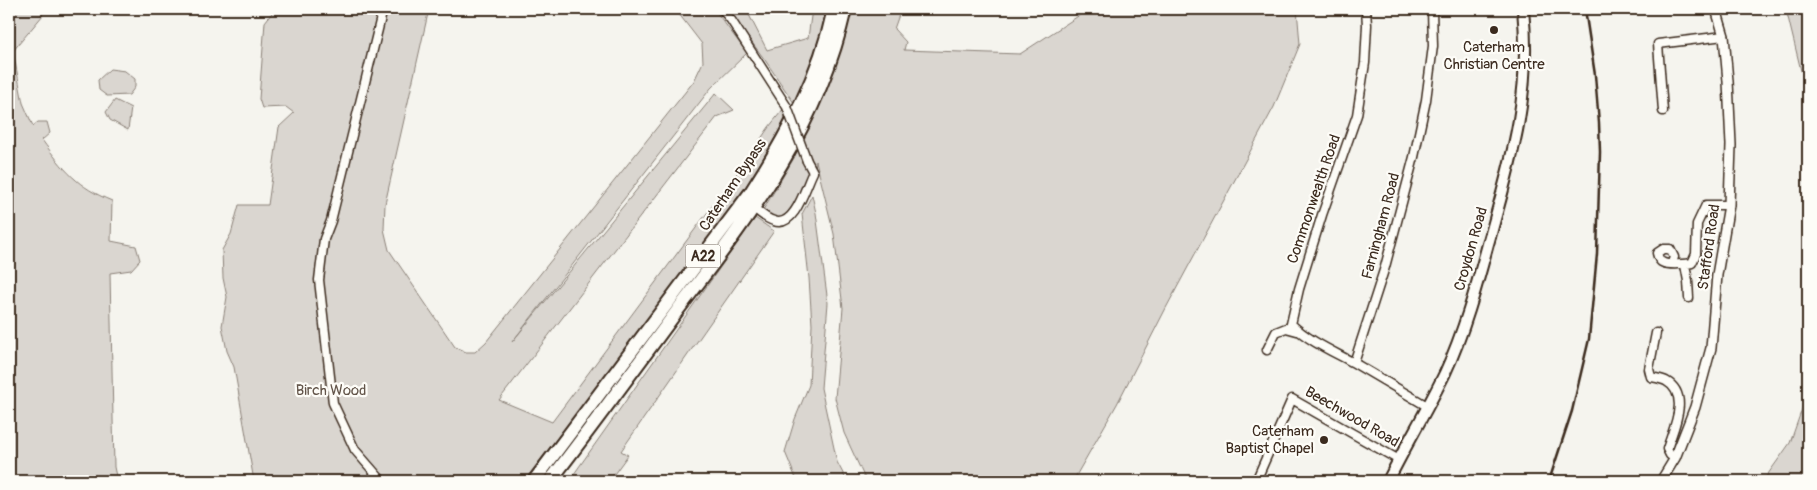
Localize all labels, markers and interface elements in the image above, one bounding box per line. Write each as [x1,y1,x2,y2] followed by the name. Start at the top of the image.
[1488,24,1500,36] marker: Caterham Christian Centre
[1443,38,1545,74] place label: Caterham Christian Centre
[1283,132,1345,266] street label: Commonwealth Road
[695,135,771,235] street label: Caterham Bypass
[1358,171,1404,281] street label: Farningham Road
[1694,203,1724,291] street label: Stafford Road
[1450,205,1492,293] street label: Croydon Road
[686,245,720,268] road number: A22
[296,381,366,400] park label: Birch Wood
[1301,382,1403,452] street label: Beechwood Road
[1225,422,1314,458] place label: Caterham Baptist Chapel
[1318,434,1330,446] marker: Caterham Baptist Chapel

